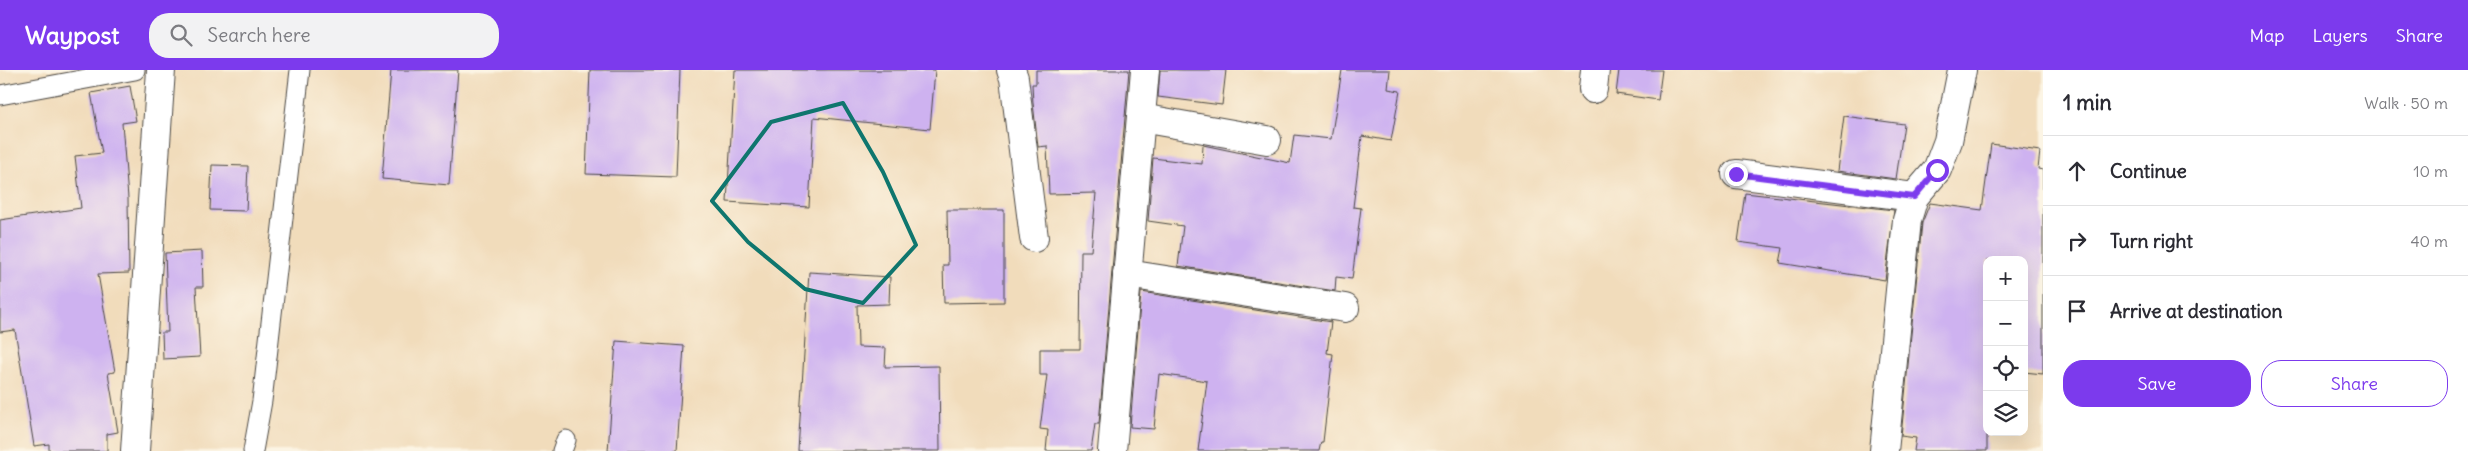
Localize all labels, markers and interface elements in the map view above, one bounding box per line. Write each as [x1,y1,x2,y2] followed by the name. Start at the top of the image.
[149,13,499,58] search box
[25,20,119,50] text: Waypost
[167,21,195,49] icon: search
[207,23,310,47] text: Search here
[2249,24,2284,47] text: Map
[2312,24,2368,47] text: Layers
[2396,24,2443,47] text: Share
[2063,89,2112,116] text: 1 min
[2364,93,2448,113] text: Walk · 50 m
[2063,157,2091,185] icon: ahead
[1926,159,1949,182] route start
[2110,159,2187,183] text: Continue
[2413,161,2448,181] text: 10 m
[1725,163,1748,186] route end
[2063,227,2091,255] icon: right
[2110,229,2193,253] text: Turn right
[2410,231,2448,251] text: 40 m
[1983,256,2028,436] map controls
[1983,256,2028,301] button: +
[2063,297,2091,325] icon: arrive
[2110,299,2283,323] text: Arrive at destination
[1983,301,2028,346] button: −
[1983,346,2028,391] button: locate
[2063,360,2251,407] button: Save
[2261,360,2448,407] button: Share
[1983,391,2028,436] button: layers

